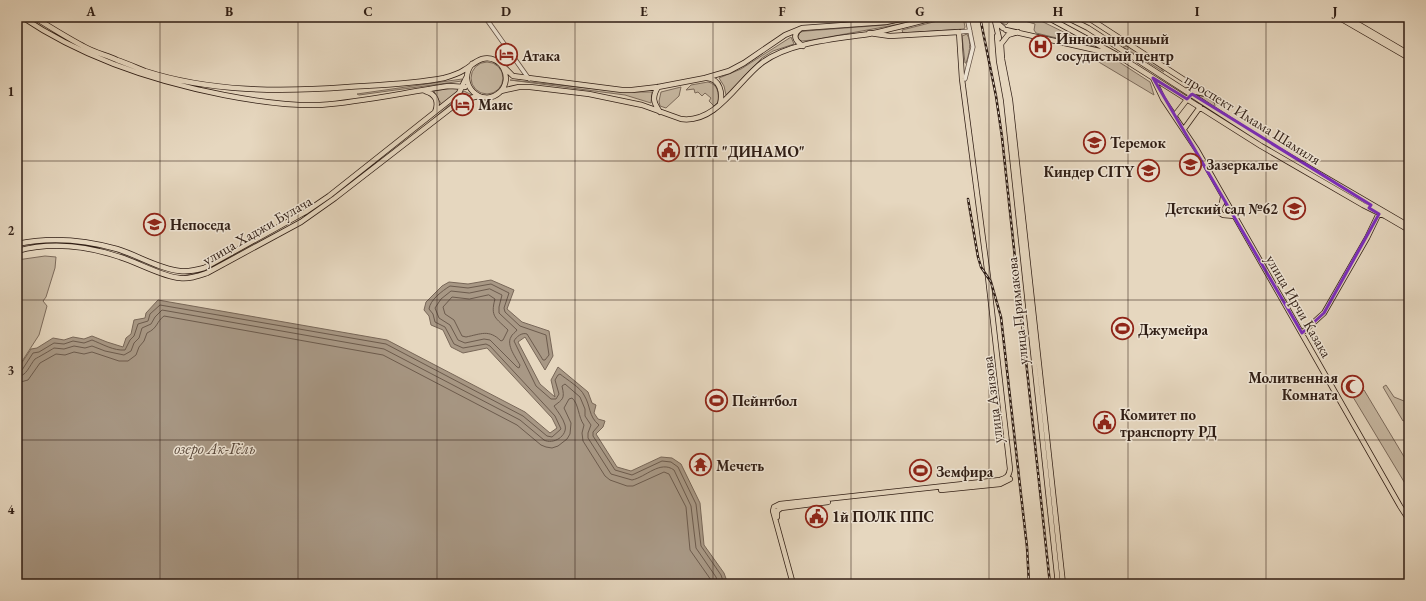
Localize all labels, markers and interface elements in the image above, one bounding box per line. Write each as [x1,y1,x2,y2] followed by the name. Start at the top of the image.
[85,3,96,20] text: A
[225,3,233,20] text: B
[363,3,373,20] text: C
[501,3,511,20] text: D
[640,3,648,20] text: E
[778,3,786,20] text: F
[915,3,925,20] text: G
[1053,3,1064,20] text: H
[1195,3,1200,20] text: I
[1331,3,1338,20] text: J
[1056,29,1174,65] place label: Инновационный сосудистый центр
[1028,34,1054,60] hospital icon: Инновационный сосудистый центр
[493,42,519,68] hotel icon: Атака
[521,46,561,65] place label: Атака
[1181,69,1325,169] street label: проспект Имама Шамиля
[8,83,15,100] text: 1
[450,91,476,117] hotel icon: Маис
[478,95,513,114] place label: Маис
[1082,129,1108,155] school or university icon: Теремок
[1110,133,1166,152] place label: Теремок
[656,138,682,164] public building icon: ПТП "ДИНАМО"
[684,142,805,161] place label: ПТП "ДИНАМО"
[1177,151,1203,177] school or university icon: Зазеркалье
[1206,155,1278,174] place label: Зазеркалье
[1136,158,1162,184] school or university icon: Киндер CITY
[1043,162,1135,181] place label: Киндер CITY
[199,191,315,269] street label: улица Хаджи Булача
[1281,195,1307,221] school or university icon: Детский сад №62
[1165,199,1278,218] place label: Детский сад №62
[141,211,167,237] school or university icon: Непоседа
[170,215,231,234] place label: Непоседа
[8,222,15,239] text: 2
[1262,251,1336,361] street label: улица Ирчи Казака
[1002,256,1032,366] street label: улица Примакова
[1109,316,1135,342] sports icon: Джумейра
[1138,320,1208,339] place label: Джумейра
[977,355,1007,445] street label: улица Азизова
[8,362,15,379] text: 3
[1248,368,1338,404] place label: Молитвенная Комната
[1340,373,1366,399] mosque icon: Молитвенная Комната
[703,387,729,413] sports icon: Пейнтбол
[732,391,797,410] place label: Пейнтбол
[1120,405,1217,441] place label: Комитет по транспорту РД
[1091,410,1117,436] public building icon: Комитет по транспорту РД
[174,438,256,459] water label: озеро Ак-Гёль
[688,452,714,478] temple icon: Мечеть
[716,456,764,475] place label: Мечеть
[908,458,934,484] sports icon: Земфира
[936,462,994,481] place label: Земфира
[8,501,15,518] text: 4
[804,503,830,529] public building icon: 1й ПОЛК ППС
[832,507,934,526] place label: 1й ПОЛК ППС

